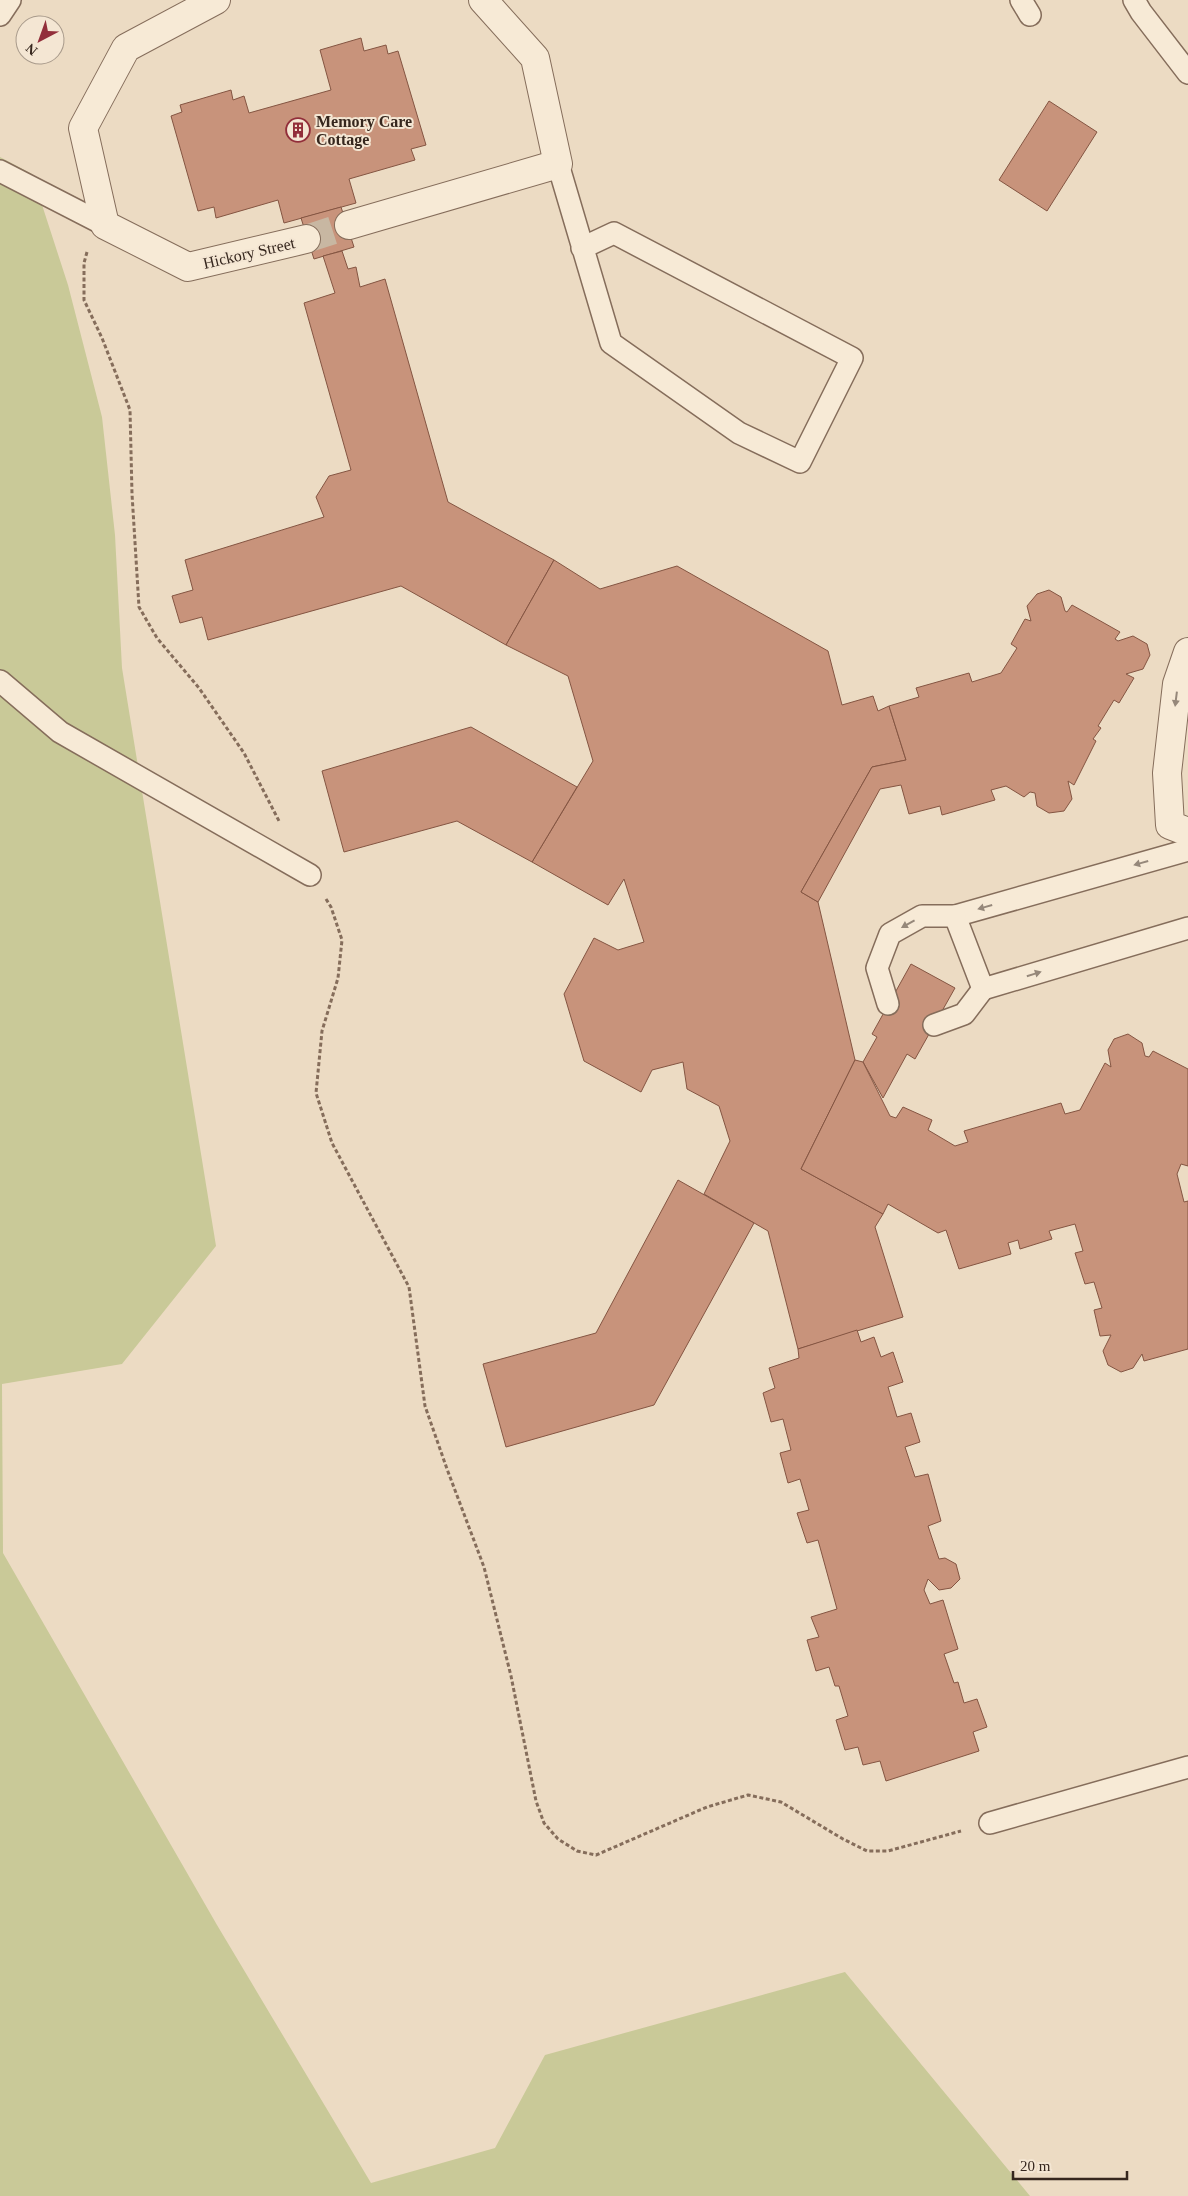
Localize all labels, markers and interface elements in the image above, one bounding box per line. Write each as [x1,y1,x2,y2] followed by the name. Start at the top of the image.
[15,15,65,65] north arrow
[23,40,41,58] text: N
[316,113,412,149] place label: Memory Care Cottage
[285,117,311,143] building icon: Memory Care Cottage
[201,234,297,273] street label: Hickory Street
[1172,691,1180,707] one-way arrow
[1134,859,1149,867] one-way arrow
[977,904,992,912] one-way arrow
[902,919,915,928] one-way arrow
[1027,970,1042,978] one-way arrow
[1013,2148,1127,2180] scale bar
[1020,2158,1051,2174] text: 20 m

